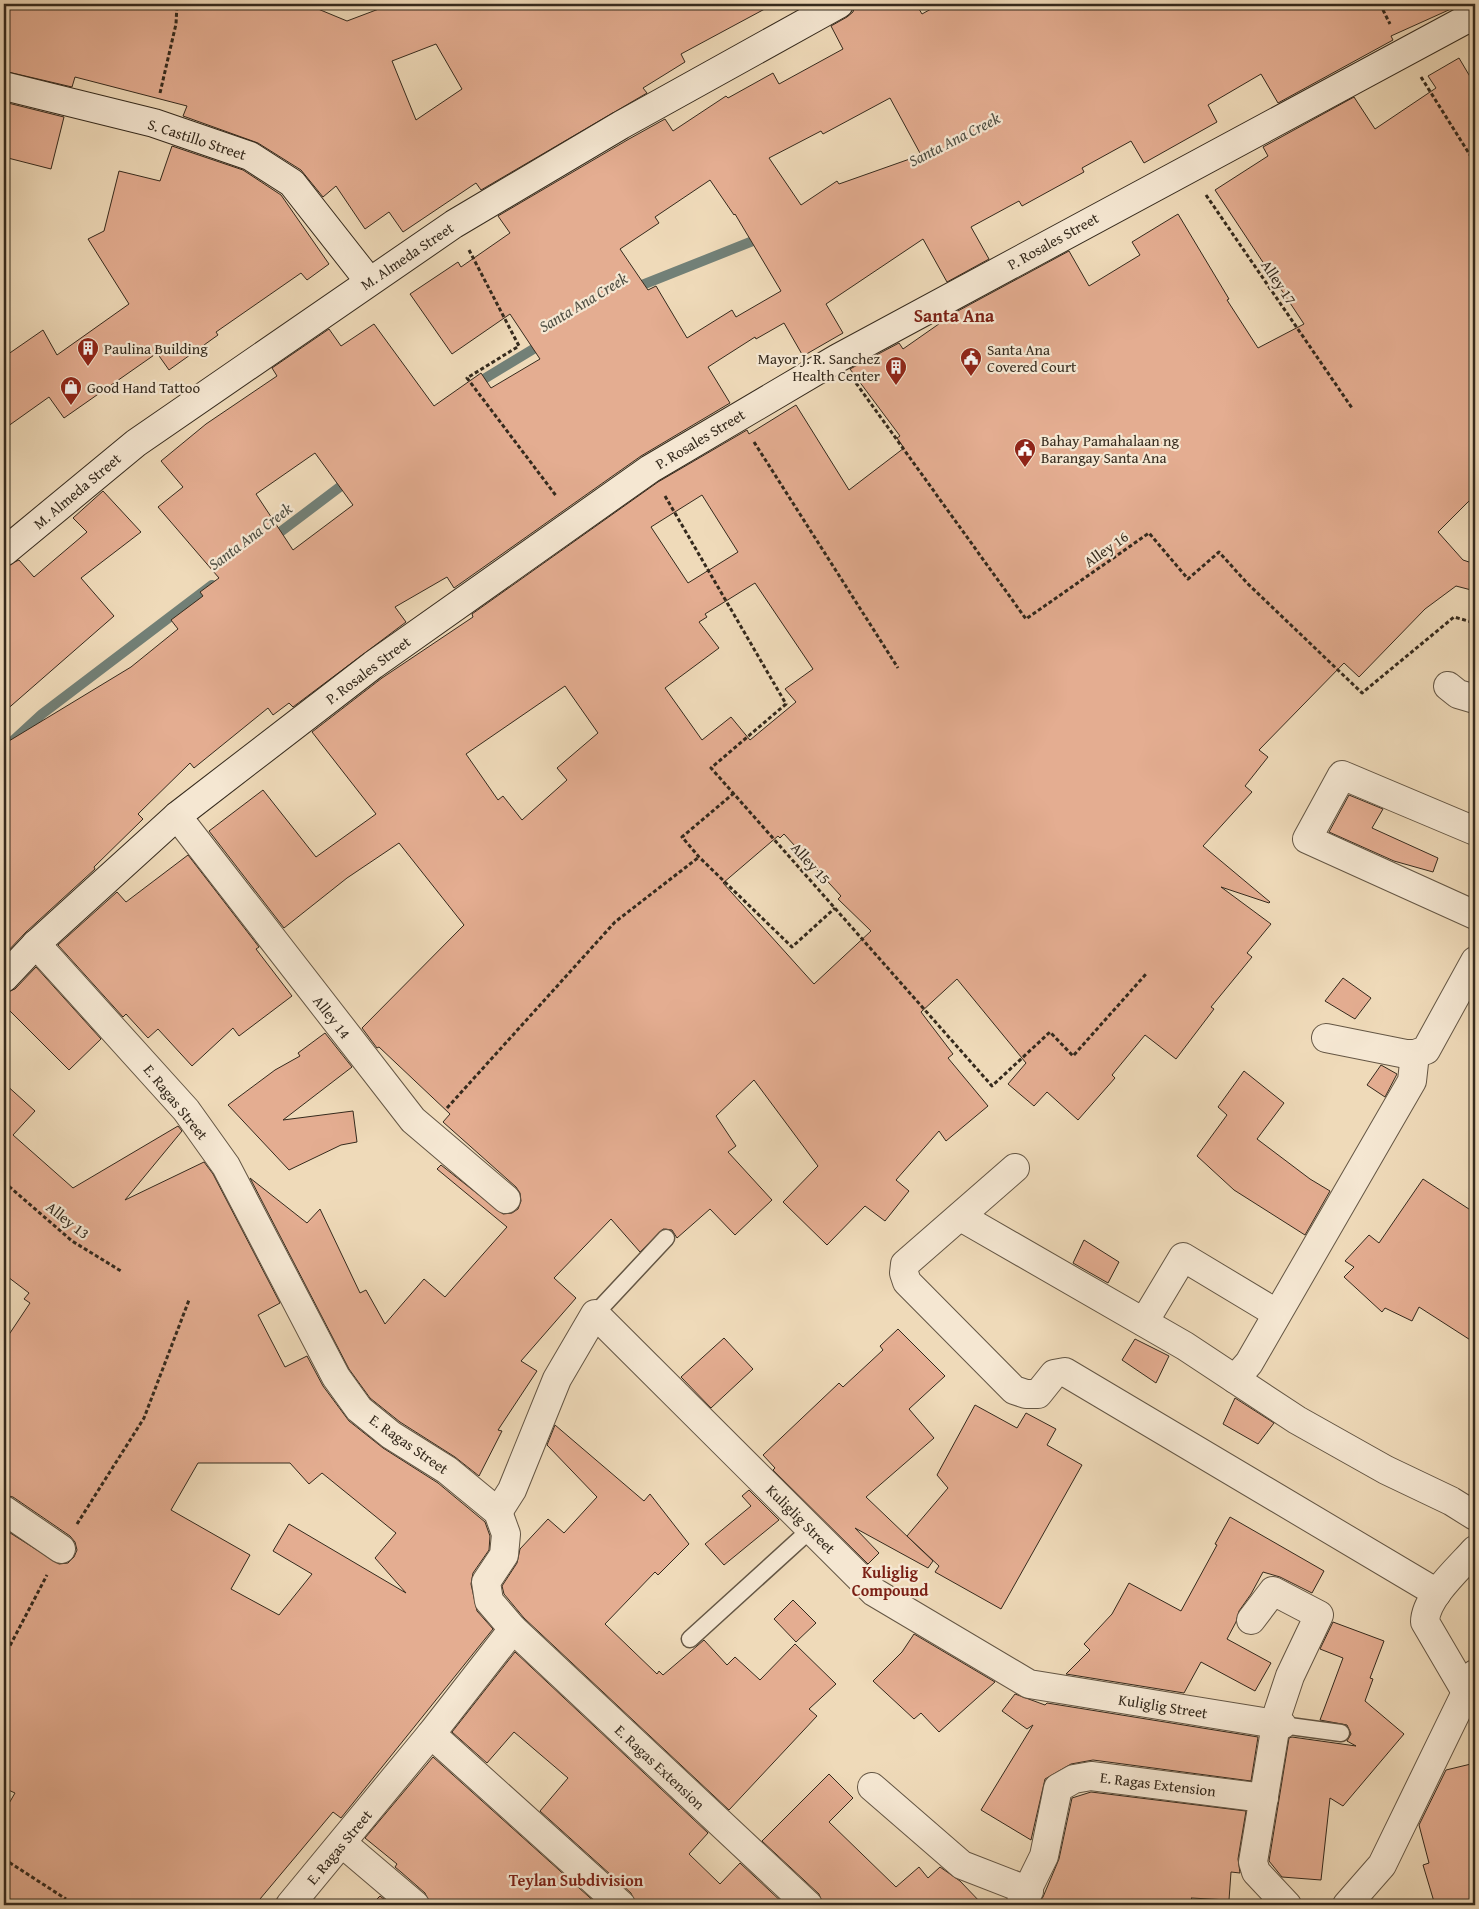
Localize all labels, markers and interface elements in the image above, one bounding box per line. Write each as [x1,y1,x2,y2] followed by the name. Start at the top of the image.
[904,105,1004,172] water label: Santa Ana Creek
[145,113,250,165] street label: S. Castillo Street
[1004,207,1103,275] street label: P. Rosales Street
[356,217,458,295] street label: M. Almeda Street
[1256,255,1302,309] street label: Alley 17
[534,266,633,338] water label: Santa Ana Creek
[914,302,995,329] district label: Santa Ana
[76,336,100,367] building icon: Paulina Building
[104,338,208,359] place label: Paulina Building
[987,339,1077,377] place label: Santa Ana Covered Court
[959,346,983,377] public building icon: Santa Ana Covered Court
[758,348,880,386] place label: Mayor J. R. Sanchez Health Center
[884,355,908,386] building icon: Mayor J. R. Sanchez Health Center
[59,375,83,406] shop icon: Good Hand Tattoo
[87,377,200,398] place label: Good Hand Tattoo
[651,404,749,474] street label: P. Rosales Street
[1041,430,1179,468] place label: Bahay Pamahalaan ng Barangay Santa Ana
[1013,437,1037,468] public building icon: Bahay Pamahalaan ng Barangay Santa Ana
[29,448,126,534] street label: M. Almeda Street
[203,496,298,576] water label: Santa Ana Creek
[1080,526,1132,572] street label: Alley 16
[321,631,415,709] street label: P. Rosales Street
[787,837,835,889] street label: Alley 15
[308,991,356,1043] street label: Alley 14
[139,1060,214,1145] street label: E. Ragas Street
[42,1196,94,1244] street label: Alley 13
[365,1409,453,1479] street label: E. Ragas Street
[762,1480,841,1559] street label: Kuliglig Street
[852,1560,929,1602] district label: Kuliglig Compound
[1117,1689,1210,1724] street label: Kuliglig Street
[610,1720,710,1815] street label: E. Ragas Extension
[1099,1766,1218,1802] street label: E. Ragas Extension
[301,1804,377,1889] street label: E. Ragas Street
[509,1868,644,1892] district label: Teylan Subdivision

